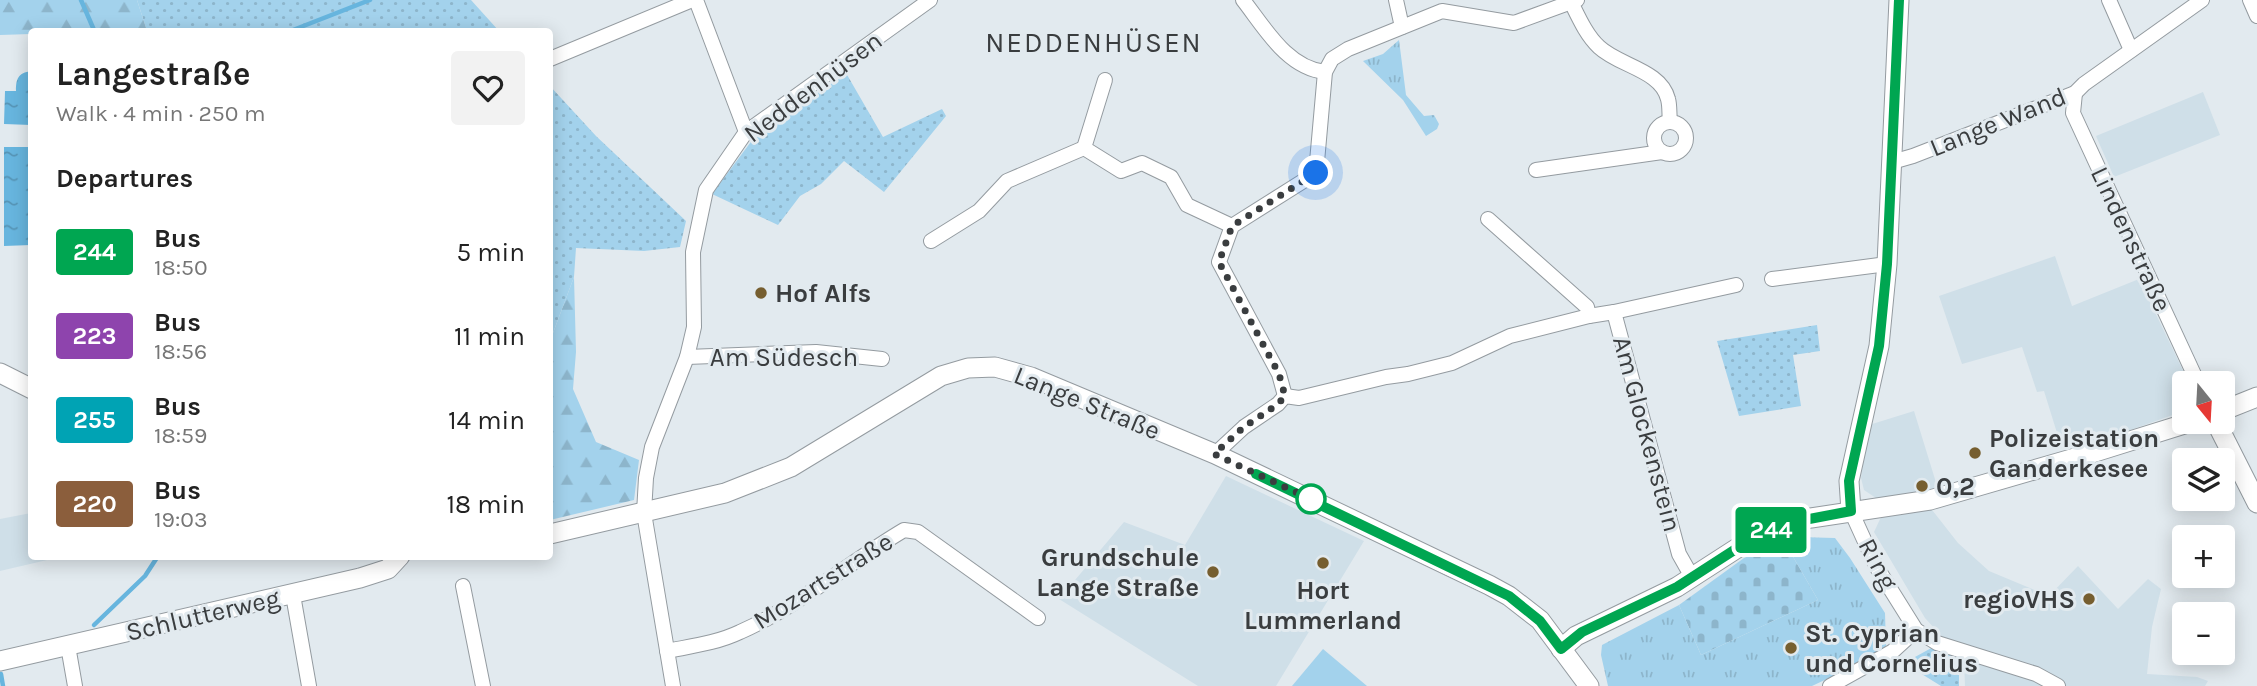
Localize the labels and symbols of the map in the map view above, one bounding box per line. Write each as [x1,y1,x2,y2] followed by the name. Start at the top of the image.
[738,25,888,149] street label: Neddenhüsen
[985,26,1203,59] district label: NEDDENHÜSEN
[1925,81,2071,163] street label: Lange Wand
[1298,155,1333,190] your location
[2084,162,2178,316] street label: Lindenstraße
[775,278,871,309] place label: Hof Alfs
[753,285,769,301] marker: Hof Alfs
[1606,333,1688,535] street label: Am Glockenstein
[710,342,858,373] street label: Am Südesch
[1009,360,1165,446] street label: Lange Straße
[2172,371,2235,434] north arrow
[1989,423,2159,484] place label: Polizeistation Ganderkesee
[1967,445,1983,461] marker: Polizeistation Ganderkesee
[1936,471,1975,502] place label: 0,2
[1914,478,1930,494] marker: 0,2
[1296,484,1326,514] unlabelled marker
[1731,507,1811,553] line badge: 244
[748,526,898,636] street label: Mozartstraße
[1852,533,1905,595] street label: Ring
[1036,542,1199,603] place label: Grundschule Lange Straße
[1315,555,1331,571] marker: Hort Lummerland
[1205,564,1221,580] marker: Grundschule Lange Straße
[1244,575,1402,636] place label: Hort Lummerland
[123,582,283,648] street label: Schlutterweg
[1963,584,2075,615] place label: regioVHS
[2081,591,2097,607] marker: regioVHS
[1805,618,1978,679] place label: St. Cyprian und Cornelius
[1783,640,1799,656] marker: St. Cyprian und Cornelius

